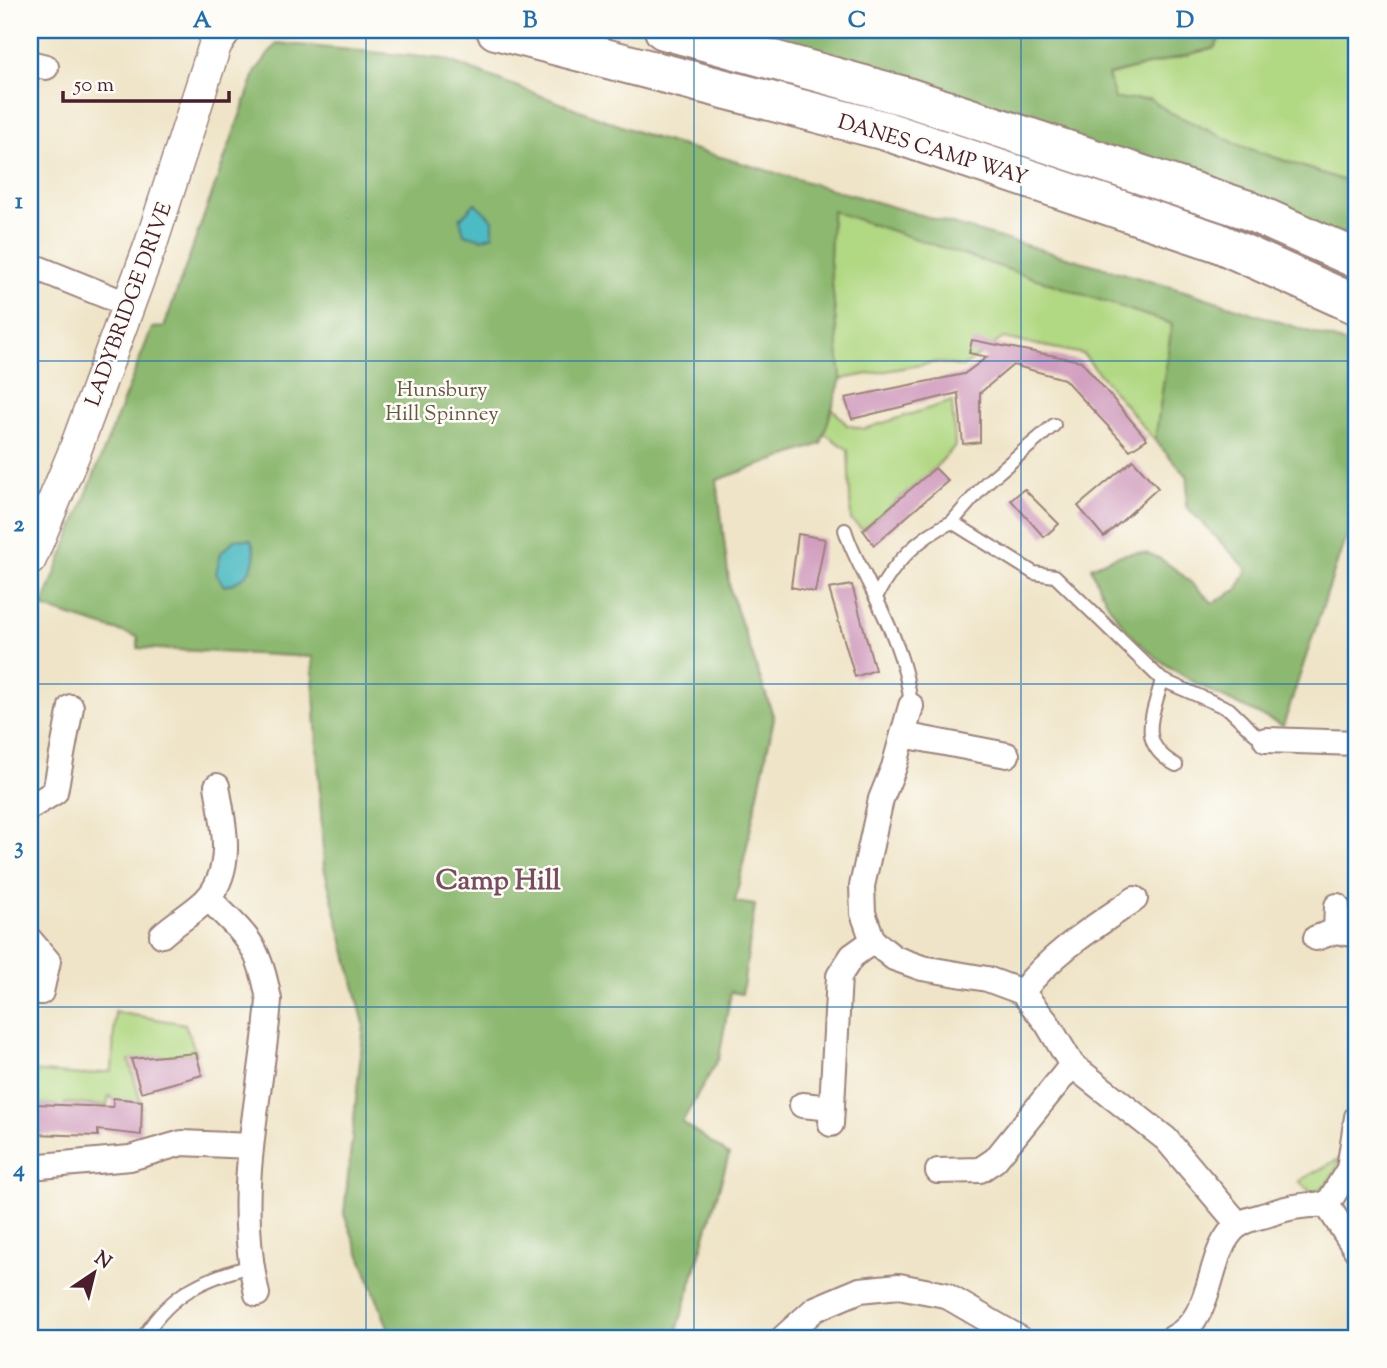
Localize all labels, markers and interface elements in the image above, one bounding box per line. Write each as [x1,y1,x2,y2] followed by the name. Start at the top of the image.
[193,5,212,38] text: A
[523,5,538,38] text: B
[848,5,866,38] text: C
[1176,5,1194,38] text: D
[63,60,229,104] scale bar
[73,71,114,101] text: 50 m
[834,108,1031,194] street label: DANES CAMP WAY
[15,186,23,219] text: 1
[79,198,181,411] street label: LADYBRIDGE DRIVE
[385,376,499,430] park label: Hunsbury Hill Spinney
[14,509,25,542] text: 2
[14,831,24,864] text: 3
[435,862,561,902] district label: Camp Hill
[12,1154,25,1187] text: 4
[60,1238,130,1308] north arrow
[88,1246,116,1277] text: N

